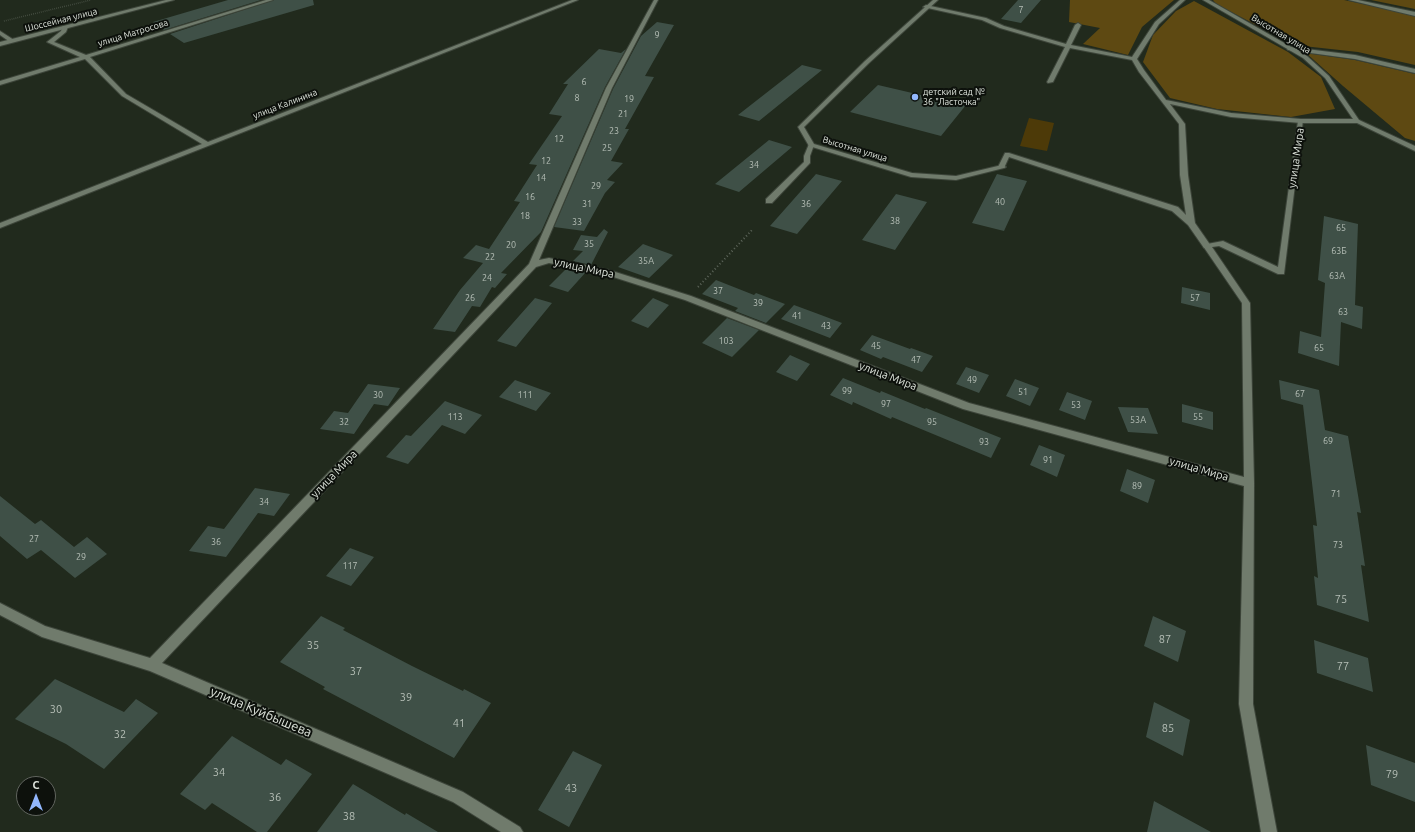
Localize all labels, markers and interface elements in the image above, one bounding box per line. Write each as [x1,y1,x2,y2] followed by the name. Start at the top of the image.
[1018,5,1024,15] house number: 7
[24,6,98,34] street label: Шоссейная улица
[1249,12,1313,56] street label: Высотная улица
[97,17,169,49] street label: улица Матросова
[654,30,660,40] house number: 9
[581,77,587,87] house number: 6
[251,87,319,121] street label: улица Калинина
[923,87,985,108] place label: детский сад № 36 "Ласточка"
[910,92,920,102] marker: детский сад № 36 "Ласточка"
[574,93,580,103] house number: 8
[624,94,634,104] house number: 19
[618,109,628,119] house number: 21
[609,126,619,136] house number: 23
[1285,127,1307,189] street label: улица Мира
[554,134,564,144] house number: 12
[821,134,889,164] street label: Высотная улица
[602,143,612,153] house number: 25
[541,156,551,166] house number: 12
[749,160,759,170] house number: 34
[536,173,546,183] house number: 14
[591,181,601,191] house number: 29
[525,192,535,202] house number: 16
[995,197,1005,207] house number: 40
[582,199,592,209] house number: 31
[801,199,811,209] house number: 36
[520,211,530,221] house number: 18
[890,216,900,226] house number: 38
[572,217,582,227] house number: 33
[1336,223,1346,233] house number: 65
[584,239,594,249] house number: 35
[506,240,516,250] house number: 20
[1331,246,1347,256] house number: 63Б
[485,252,495,262] house number: 22
[553,255,615,281] street label: улица Мира
[638,256,654,266] house number: 35А
[1329,271,1345,281] house number: 63А
[482,273,492,283] house number: 24
[713,286,723,296] house number: 37
[465,293,475,303] house number: 26
[1190,293,1200,303] house number: 57
[753,298,763,308] house number: 39
[1338,307,1348,317] house number: 63
[792,311,802,321] house number: 41
[821,321,831,331] house number: 43
[718,336,734,346] house number: 103
[871,341,881,351] house number: 45
[1314,343,1324,353] house number: 65
[911,355,921,365] house number: 47
[857,359,919,393] street label: улица Мира
[967,375,977,385] house number: 49
[842,386,852,396] house number: 99
[1018,387,1028,397] house number: 51
[1295,389,1305,399] house number: 67
[373,390,383,400] house number: 30
[517,390,533,400] house number: 111
[881,399,891,409] house number: 97
[1071,400,1081,410] house number: 53
[447,412,463,422] house number: 113
[1193,412,1203,422] house number: 55
[1130,415,1146,425] house number: 53А
[339,417,349,427] house number: 32
[927,417,937,427] house number: 95
[1323,436,1333,446] house number: 69
[979,437,989,447] house number: 93
[308,448,360,500] street label: улица Мира
[1168,454,1230,484] street label: улица Мира
[1043,455,1053,465] house number: 91
[1132,481,1142,491] house number: 89
[1331,489,1341,499] house number: 71
[259,497,269,507] house number: 34
[29,534,39,544] house number: 27
[211,537,221,547] house number: 36
[1333,540,1343,550] house number: 73
[76,552,86,562] house number: 29
[342,561,358,571] house number: 117
[1335,592,1347,606] house number: 75
[1159,632,1171,646] house number: 87
[307,638,319,652] house number: 35
[1337,659,1349,673] house number: 77
[350,664,362,678] house number: 37
[208,684,314,740] street label: улица Куйбышева
[400,690,412,704] house number: 39
[50,702,62,716] house number: 30
[453,716,465,730] house number: 41
[1162,721,1174,735] house number: 85
[114,727,126,741] house number: 32
[213,765,225,779] house number: 34
[1386,767,1398,781] house number: 79
[16,776,56,816] north arrow
[32,779,40,791] text: С
[565,781,577,795] house number: 43
[269,790,281,804] house number: 36
[343,809,355,823] house number: 38

